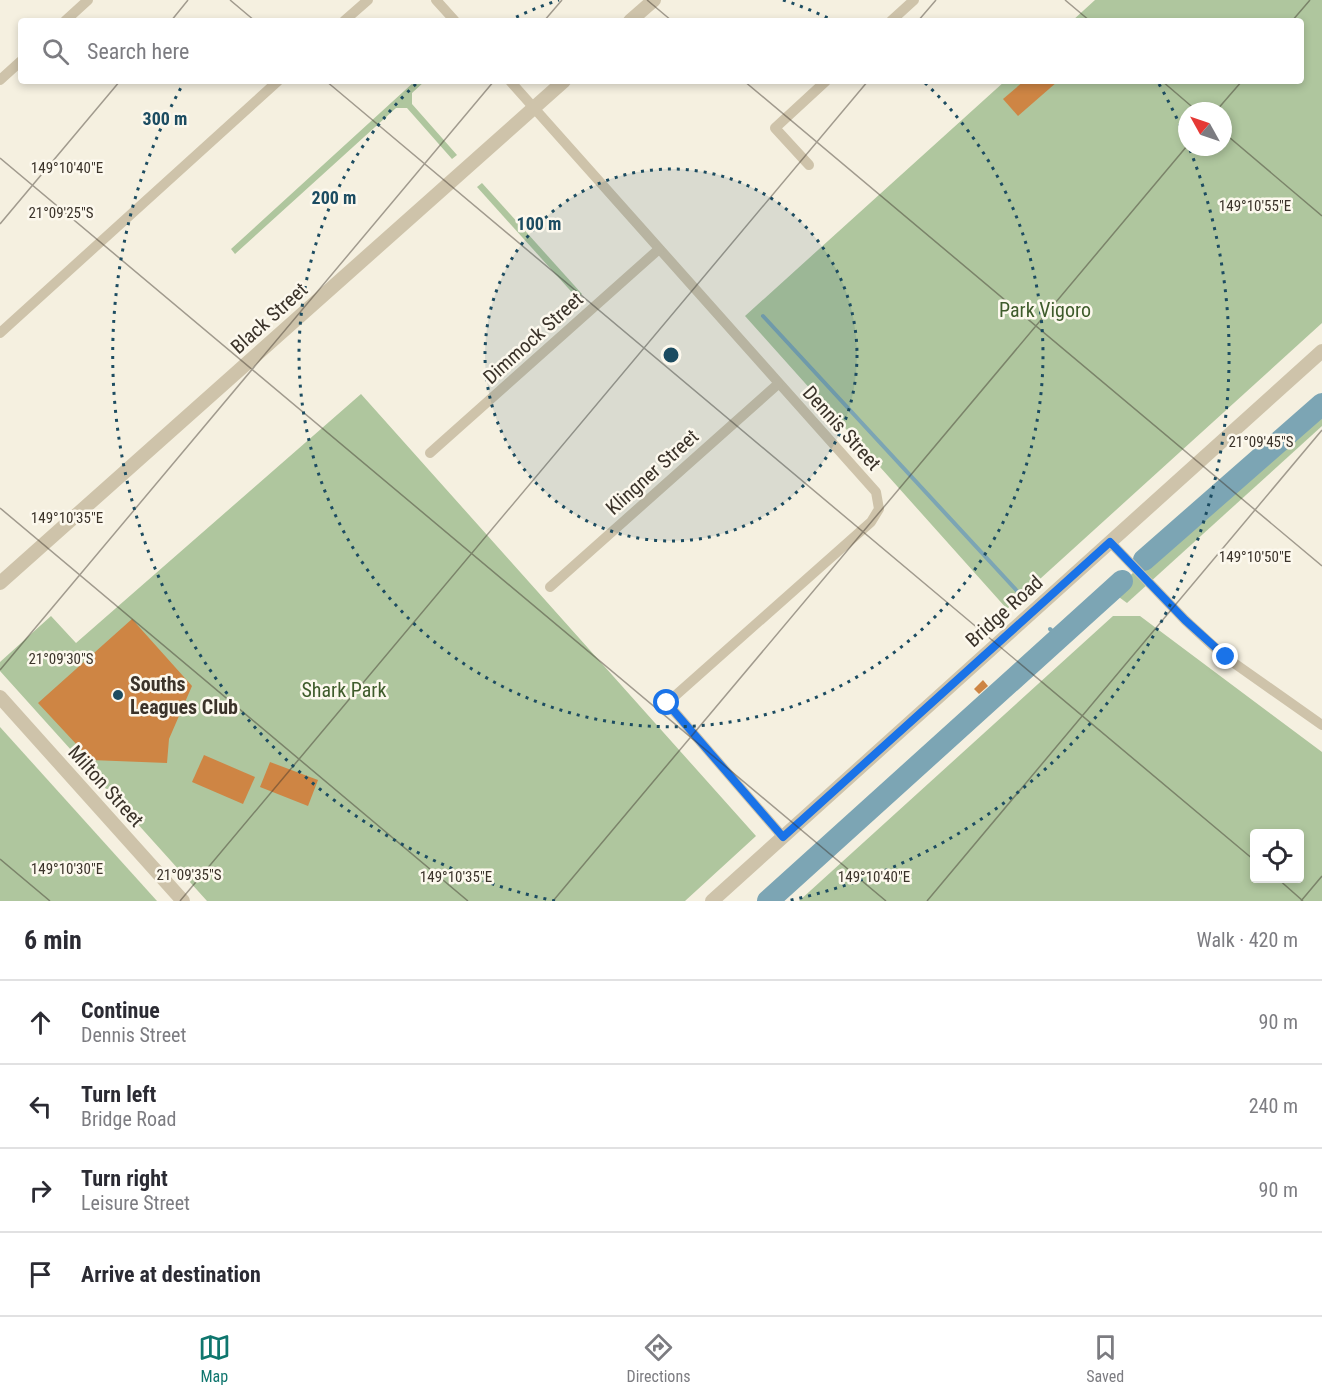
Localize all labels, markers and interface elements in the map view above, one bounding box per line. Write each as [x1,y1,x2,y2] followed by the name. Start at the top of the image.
[18,18,1304,84] search box
[39,35,72,68] icon: search
[87,39,189,64] text: Search here
[1178,102,1232,156] north arrow
[143,108,187,129] text: 300 m
[31,159,103,177] text: 149°10'40"E
[312,187,356,208] text: 200 m
[1219,197,1291,215] text: 149°10'55"E
[28,204,94,222] text: 21°09'25"S
[517,213,561,234] text: 100 m
[226,277,312,359] street label: Black Street
[478,287,588,389] street label: Dimmock Street
[999,298,1091,322] park label: Park Vigoro
[661,345,681,365] centre of rings
[798,381,886,475] street label: Dennis Street
[601,424,703,520] street label: Klingner Street
[1228,433,1294,451] text: 21°09'45"S
[31,509,103,527] text: 149°10'35"E
[1219,548,1291,566] text: 149°10'50"E
[960,570,1048,652] street label: Bridge Road
[1212,643,1238,669] route end
[28,650,94,668] text: 21°09'30"S
[130,672,238,719] place label: Souths Leagues Club
[302,678,386,702] park label: Shark Park
[111,688,125,702] marker: Souths Leagues Club
[653,689,679,715] route start
[63,740,149,832] street label: Milton Street
[1250,829,1304,883] map controls
[1250,829,1304,883] button: locate
[31,860,103,878] text: 149°10'30"E
[156,866,222,884] text: 21°09'35"S
[420,868,492,886] text: 149°10'35"E
[838,868,910,886] text: 149°10'40"E
[24,925,82,955] text: 6 min
[1197,928,1298,952] text: Walk · 420 m
[81,998,160,1023] text: Continue
[24,1006,57,1039] icon: ahead
[1259,1010,1298,1034] text: 90 m
[81,1023,186,1047] text: Dennis Street
[81,1082,156,1107] text: Turn left
[24,1090,57,1123] icon: left
[1249,1094,1298,1118] text: 240 m
[81,1107,177,1131] text: Bridge Road
[81,1166,168,1191] text: Turn right
[24,1174,57,1207] icon: right
[1259,1178,1298,1202] text: 90 m
[81,1191,190,1215] text: Leisure Street
[24,1258,57,1291] icon: arrive
[81,1262,261,1287] text: Arrive at destination
[198,1331,231,1386] tab: Map
[627,1331,690,1386] tab: Directions
[1086,1331,1124,1386] tab: Saved

